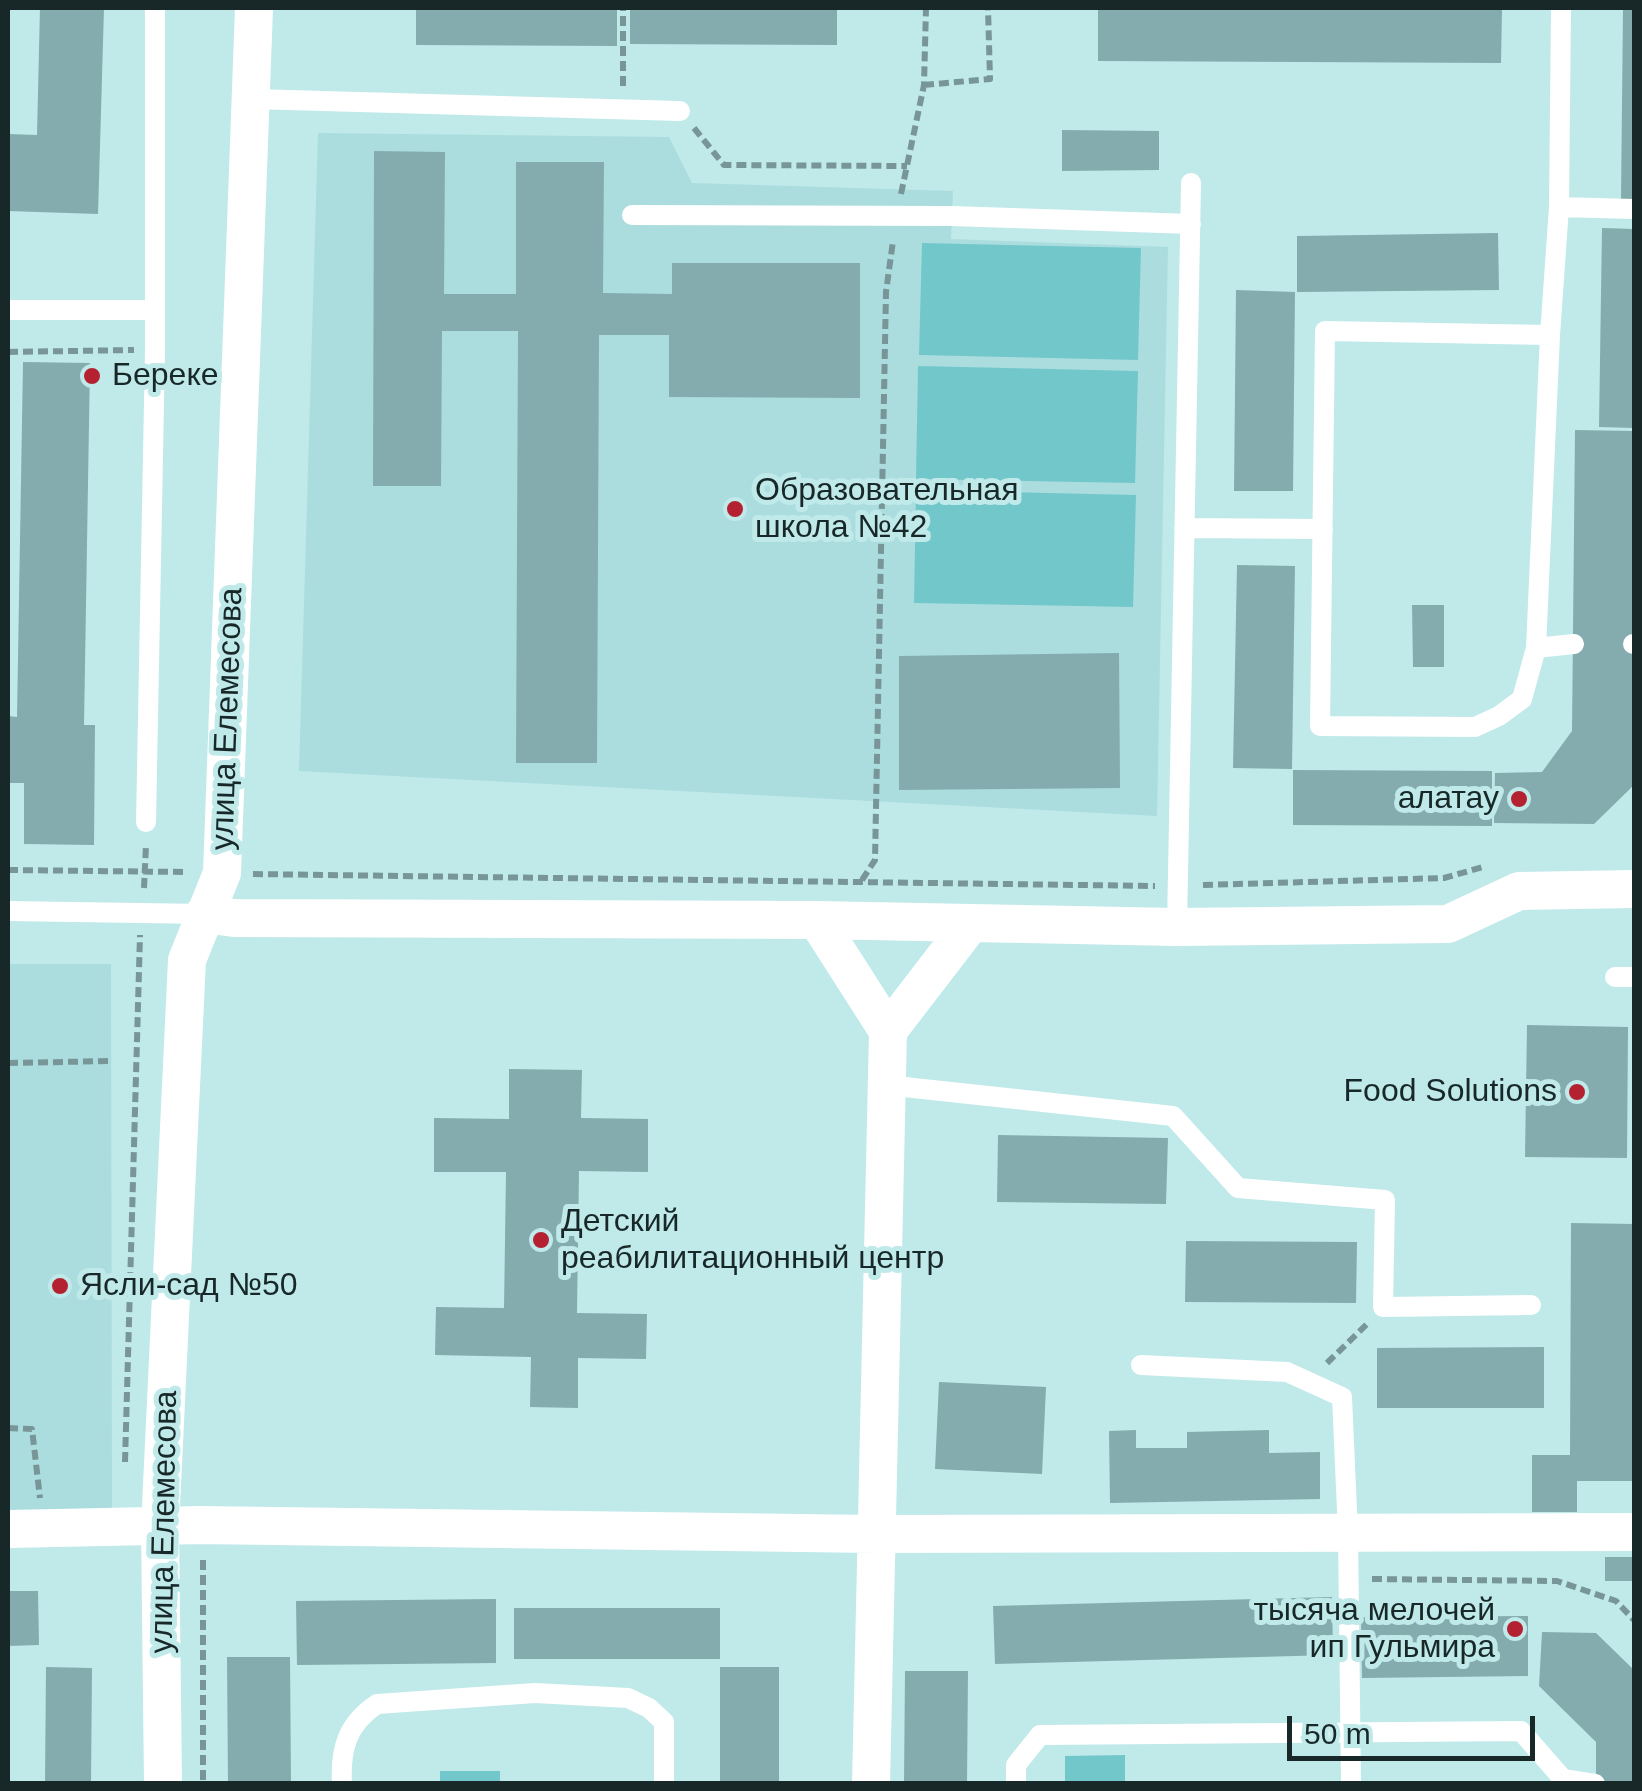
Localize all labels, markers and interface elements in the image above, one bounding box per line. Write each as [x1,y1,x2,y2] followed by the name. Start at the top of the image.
[112,357,219,395] place label: Береке
[81,365,103,387] marker: Береке
[755,472,1018,547] place label: Образовательная школа №42
[724,498,746,520] marker: Образовательная школа №42
[204,587,252,851] street label: улица Елемесова
[1398,780,1499,818] place label: алатау
[1508,788,1530,810] marker: алатау
[1344,1073,1557,1111] place label: Food Solutions
[1566,1081,1588,1103] marker: Food Solutions
[561,1203,944,1278] place label: Детский реабилитационный центр
[530,1229,552,1251] marker: Детский реабилитационный центр
[80,1267,298,1305] place label: Ясли-сад №50
[49,1275,71,1297] marker: Ясли-сад №50
[144,1390,186,1654] street label: улица Елемесова
[1253,1592,1495,1667] place label: тысяча мелочей ип Гульмира
[1504,1618,1526,1640] marker: тысяча мелочей ип Гульмира
[1292,1696,1540,1758] scale bar
[1304,1717,1371,1750] text: 50 m

